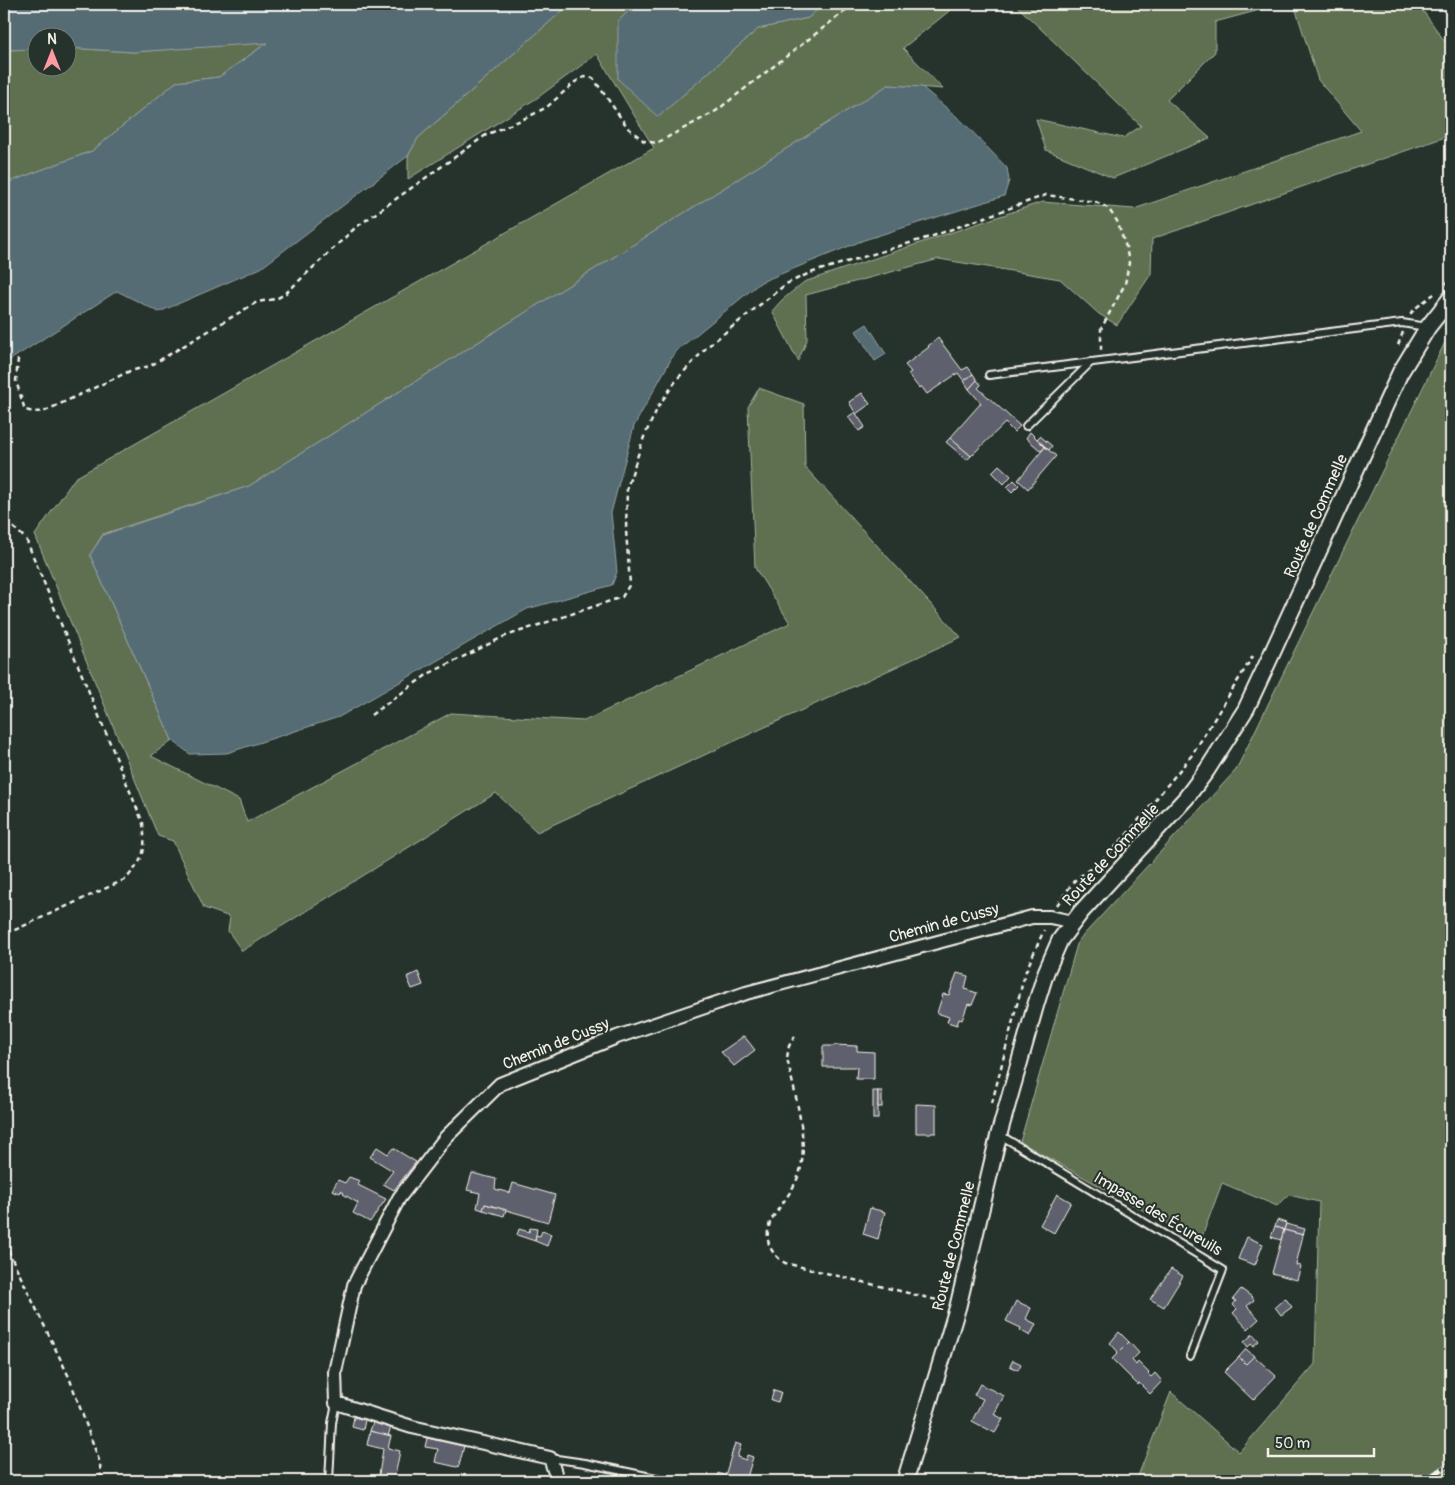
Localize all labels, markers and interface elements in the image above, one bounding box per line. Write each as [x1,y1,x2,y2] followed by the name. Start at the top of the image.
[28,28,78,78] north arrow
[47,31,57,48] text: N
[1280,451,1352,581] street label: Route de Commelle
[1058,800,1164,910] street label: Route de Commelle
[887,899,1001,947] street label: Chemin de Cussy
[500,1014,612,1074] street label: Chemin de Cussy
[1090,1168,1226,1260] street label: Impasse des Écureuils
[928,1179,980,1313] street label: Route de Commelle
[1268,1425,1374,1457] scale bar
[1275,1434,1310,1453] text: 50 m

